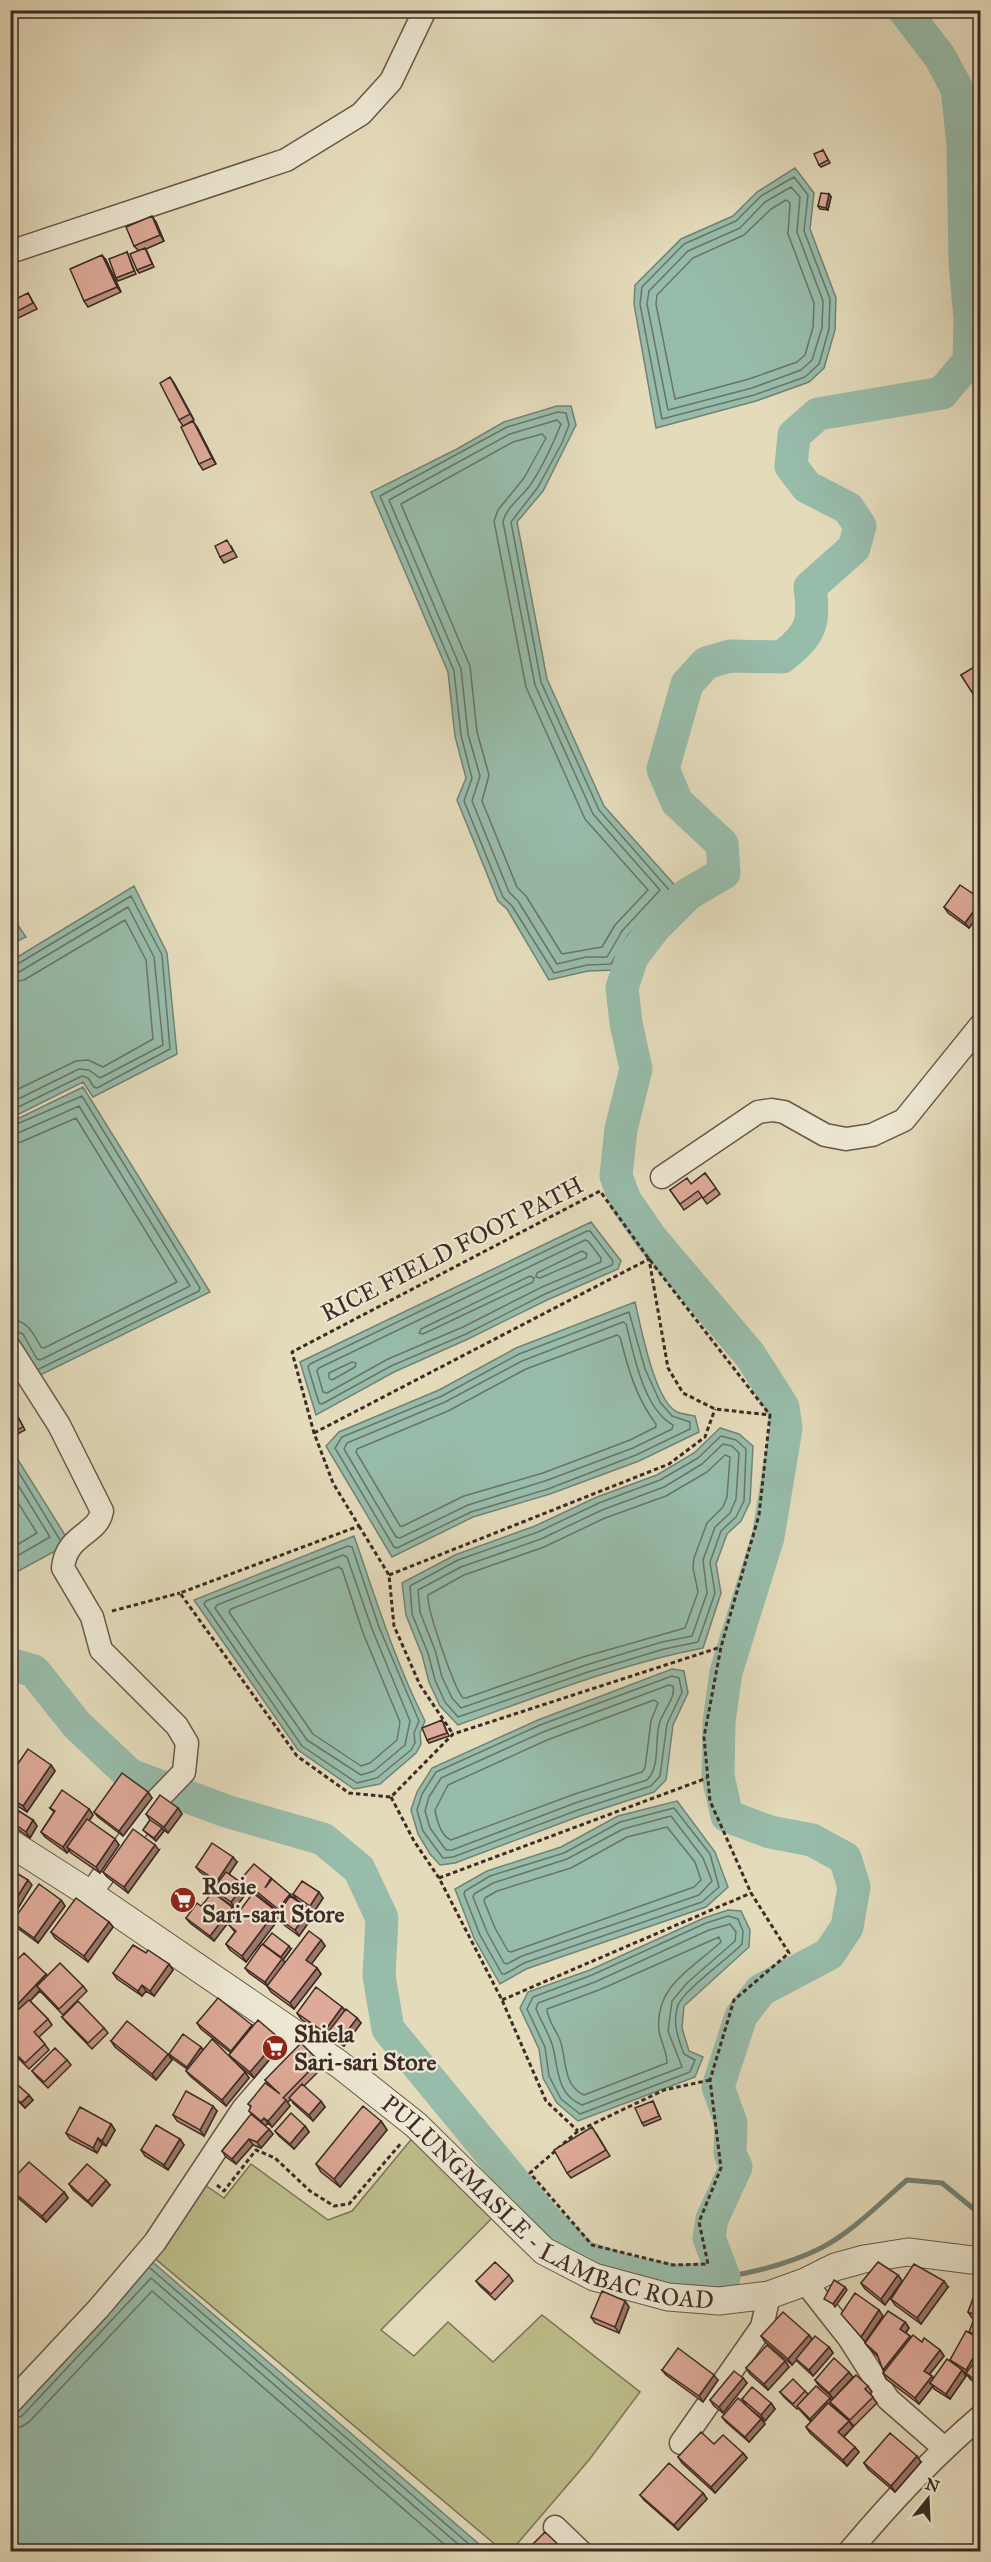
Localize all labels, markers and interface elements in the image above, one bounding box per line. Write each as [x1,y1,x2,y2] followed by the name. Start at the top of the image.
[316,1170,588,1328] street label: RICE FIELD FOOT PATH
[202,1871,344,1929] place label: Rosie Sari-sari Store
[168,1885,198,1915] supermarket icon: Rosie Sari-sari Store
[294,2019,436,2077] place label: Shiela Sari-sari Store
[260,2033,290,2063] supermarket icon: Shiela Sari-sari Store
[376,2089,715,2316] street label: PULUNGMASLE - LAMBAC ROAD
[898,2469,958,2529] north arrow
[923,2474,942,2496] text: N

